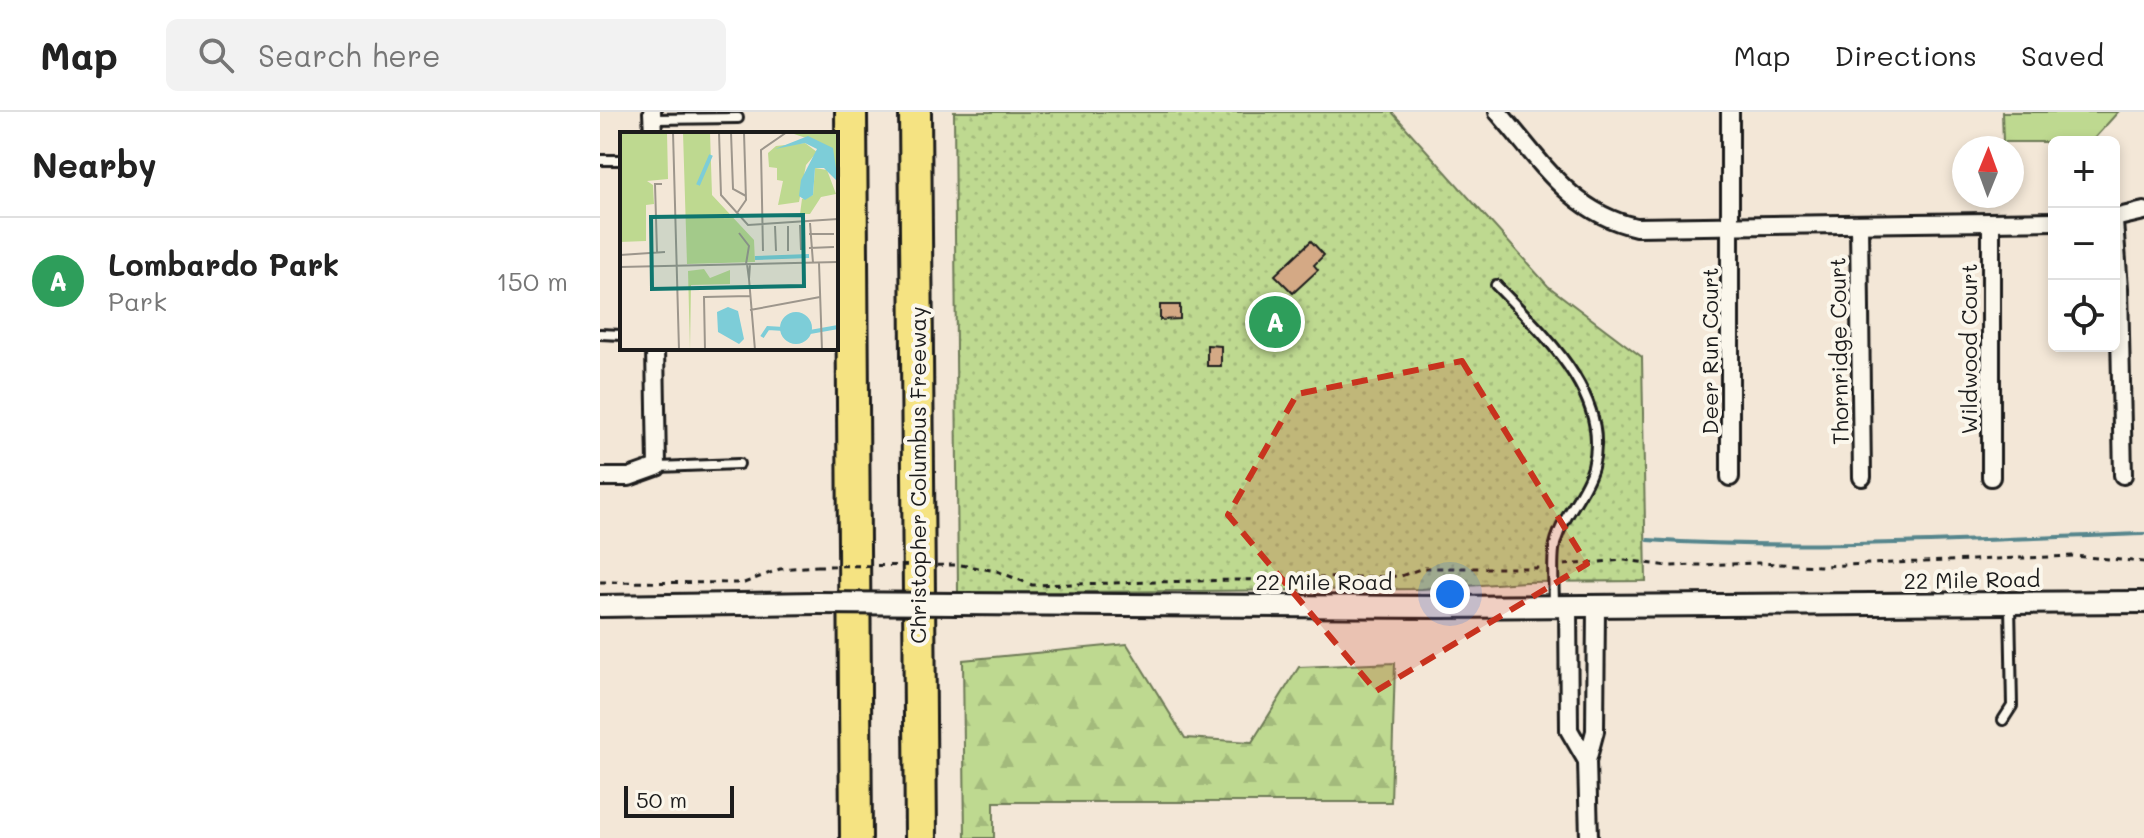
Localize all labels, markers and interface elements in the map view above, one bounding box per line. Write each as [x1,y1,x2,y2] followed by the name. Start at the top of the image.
[166,19,726,91] search box
[40,30,118,80] text: Map
[194,33,238,77] icon: search
[258,35,441,75] text: Search here
[1734,37,1791,73] text: Map
[1835,37,1977,73] text: Directions
[2021,37,2104,73] text: Saved
[620,132,838,350] inset map
[1952,136,2024,208] north arrow
[2048,136,2120,352] map controls
[2048,136,2120,208] button: +
[32,142,157,187] text: Nearby
[2048,208,2120,280] button: −
[108,244,339,284] text: Lombardo Park
[1822,257,1855,445] street label: Thornridge Court
[1954,263,1983,435] street label: Wildwood Court
[49,264,67,298] text: A
[496,264,568,298] text: 150 m
[1695,267,1724,435] street label: Deer Run Court
[2048,280,2120,352] button: locate
[108,284,167,318] text: Park
[1249,292,1301,352] pin: A
[903,306,932,644] street label: Christopher Columbus Freeway
[1903,564,2041,595] street label: 22 Mile Road
[1256,567,1392,596] street label: 22 Mile Road
[1430,574,1470,614] your location
[624,782,734,818] scale bar
[636,785,687,814] text: 50 m

